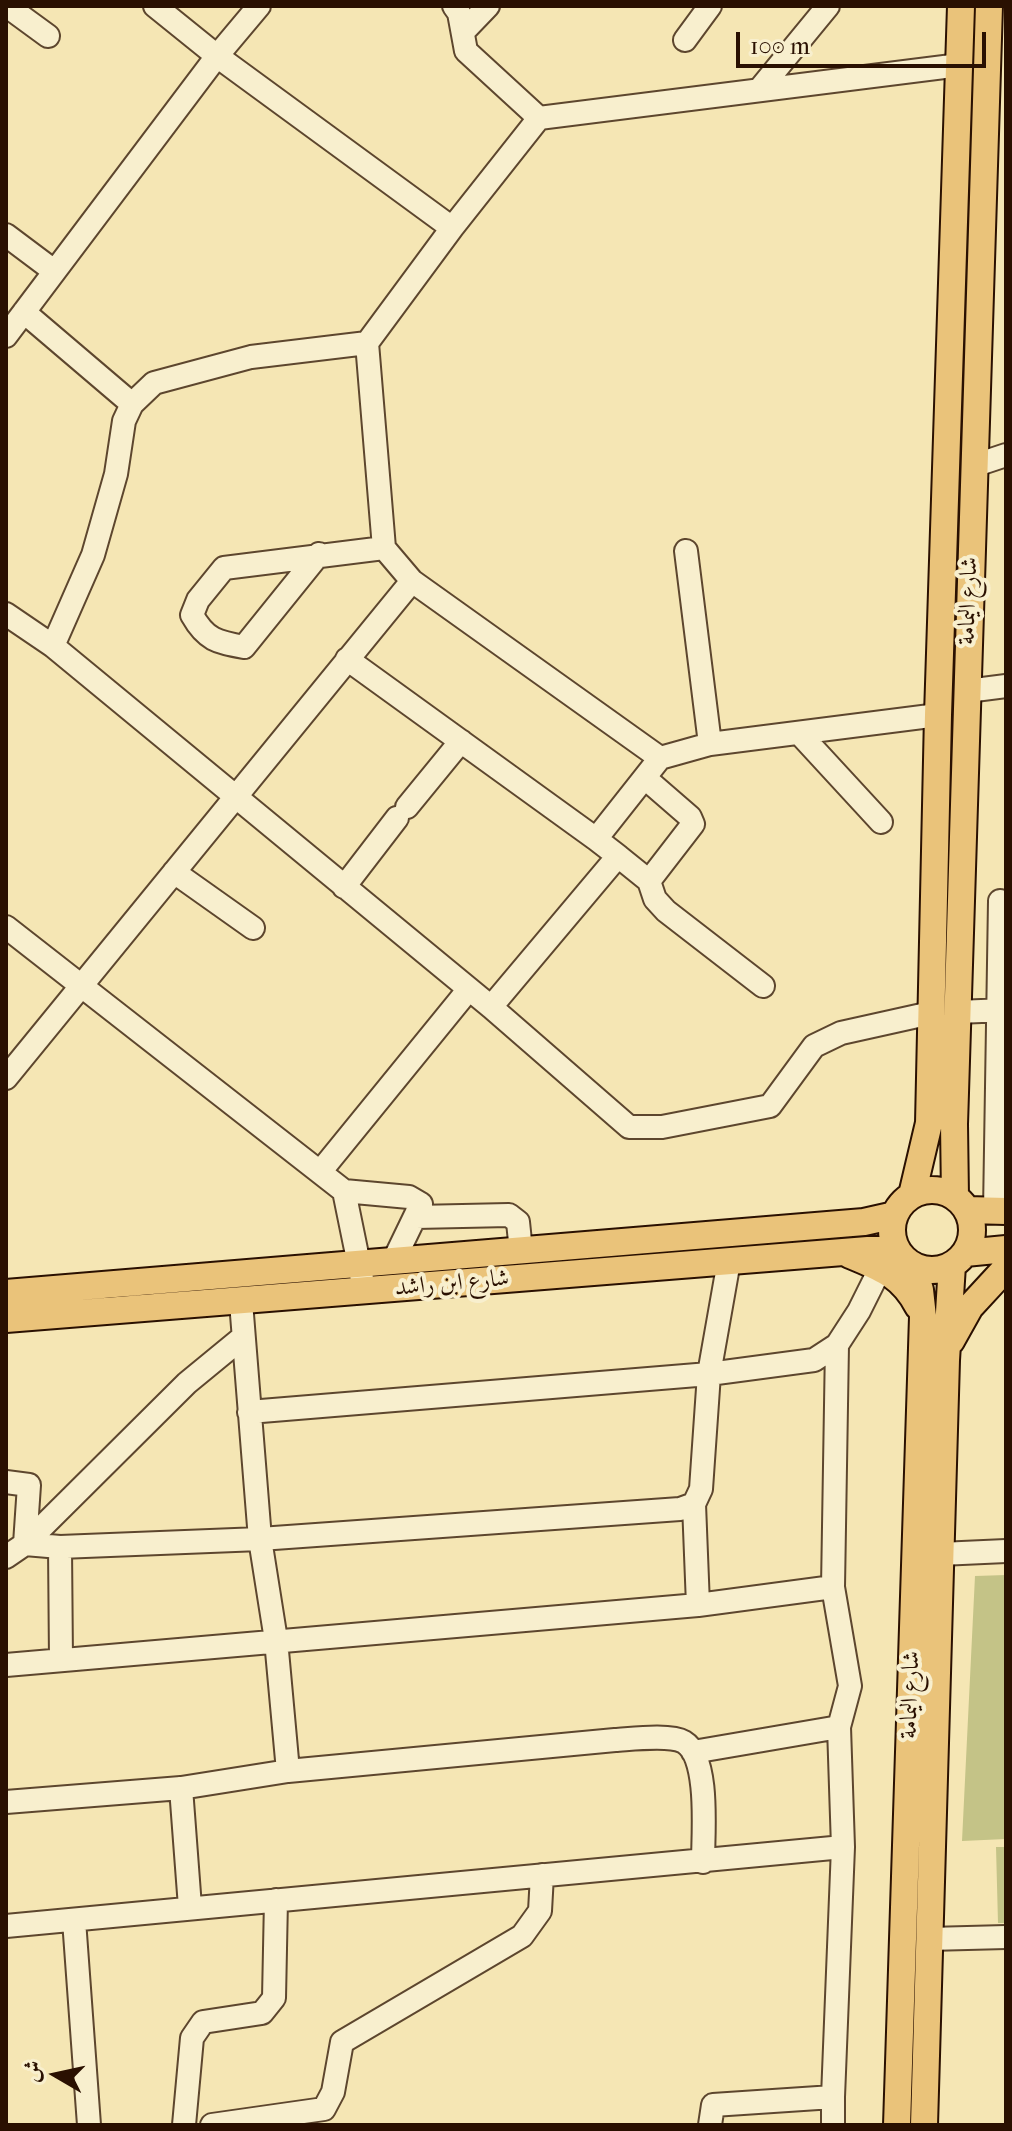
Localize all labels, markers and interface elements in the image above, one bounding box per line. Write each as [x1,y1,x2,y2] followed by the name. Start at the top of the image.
[740,16,990,66] scale bar
[750,32,810,60] text: 100 m
[953,557,985,645] street label: شارع اليمامة
[394,1265,510,1303] street label: شارع ابن راشد
[895,1651,927,1739] street label: شارع اليمامة
[16,2035,96,2115] north arrow
[18,2058,47,2084] text: ش

